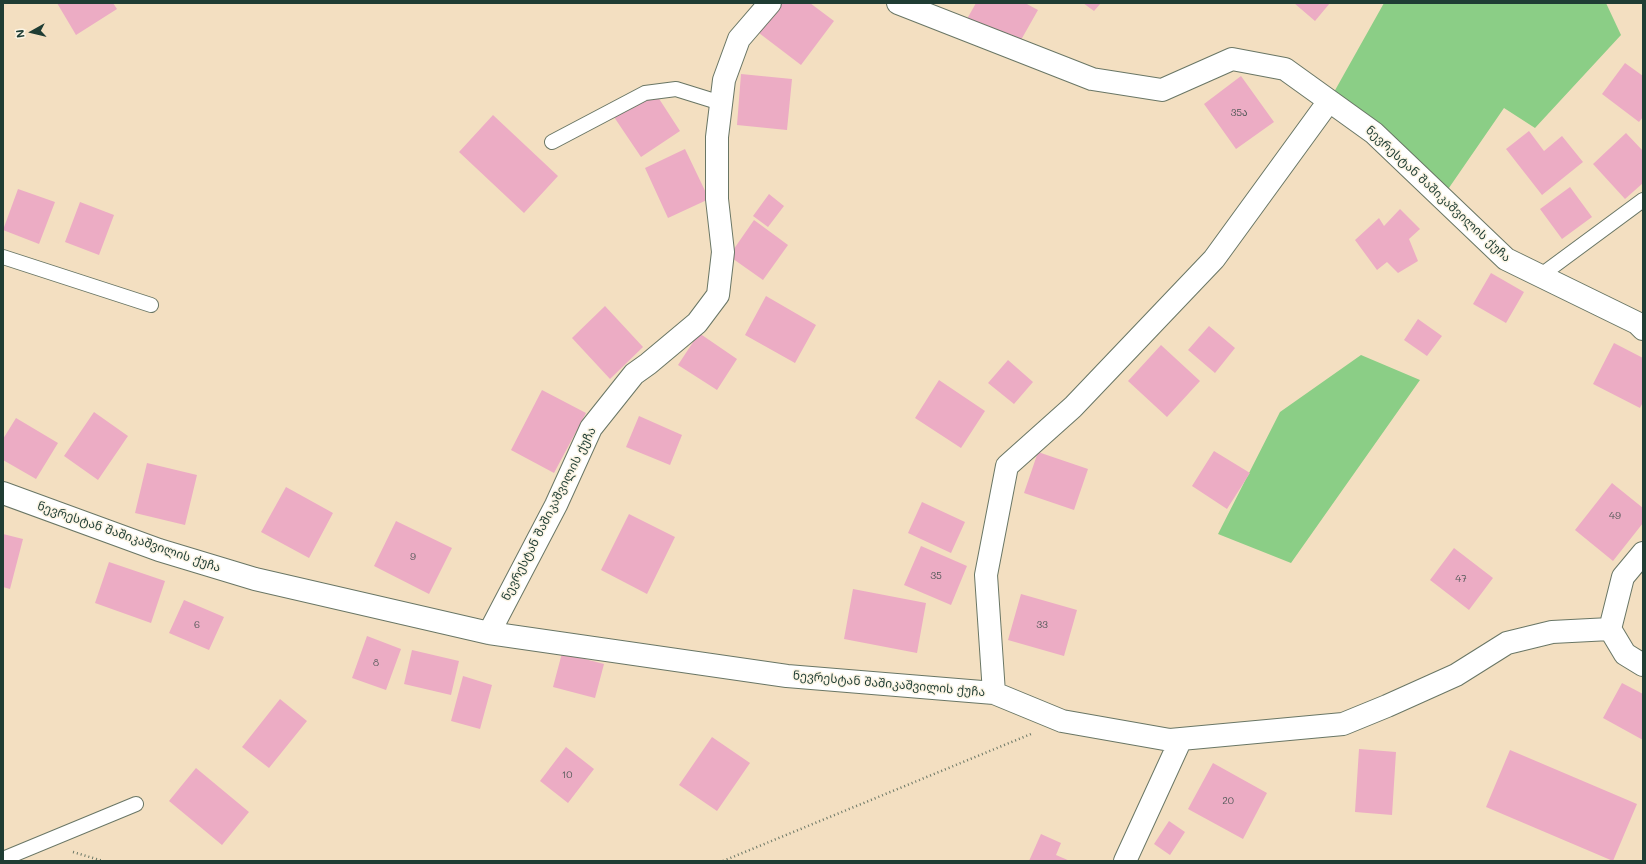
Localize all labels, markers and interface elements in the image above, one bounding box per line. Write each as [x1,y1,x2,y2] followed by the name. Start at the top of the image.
[12,12,52,52] north arrow
[12,29,28,39] text: N
[1230,107,1248,119] house number: 35ა
[1363,123,1513,265] street label: ნევრესტან შაშიკაშვილის ქუჩა
[499,425,599,603] street label: ნევრესტან შაშიკაშვილის ქუჩა
[35,499,223,575] street label: ნევრესტან შაშიკაშვილის ქუჩა
[1609,510,1621,522] house number: 49
[410,551,416,563] house number: 9
[930,570,942,582] house number: 35
[1455,573,1467,585] house number: 47
[194,619,200,631] house number: 6
[1036,619,1048,631] house number: 33
[373,657,379,669] house number: 8
[792,668,986,700] street label: ნევრესტან შაშიკაშვილის ქუჩა
[562,769,572,781] house number: 10
[1222,795,1234,807] house number: 20

